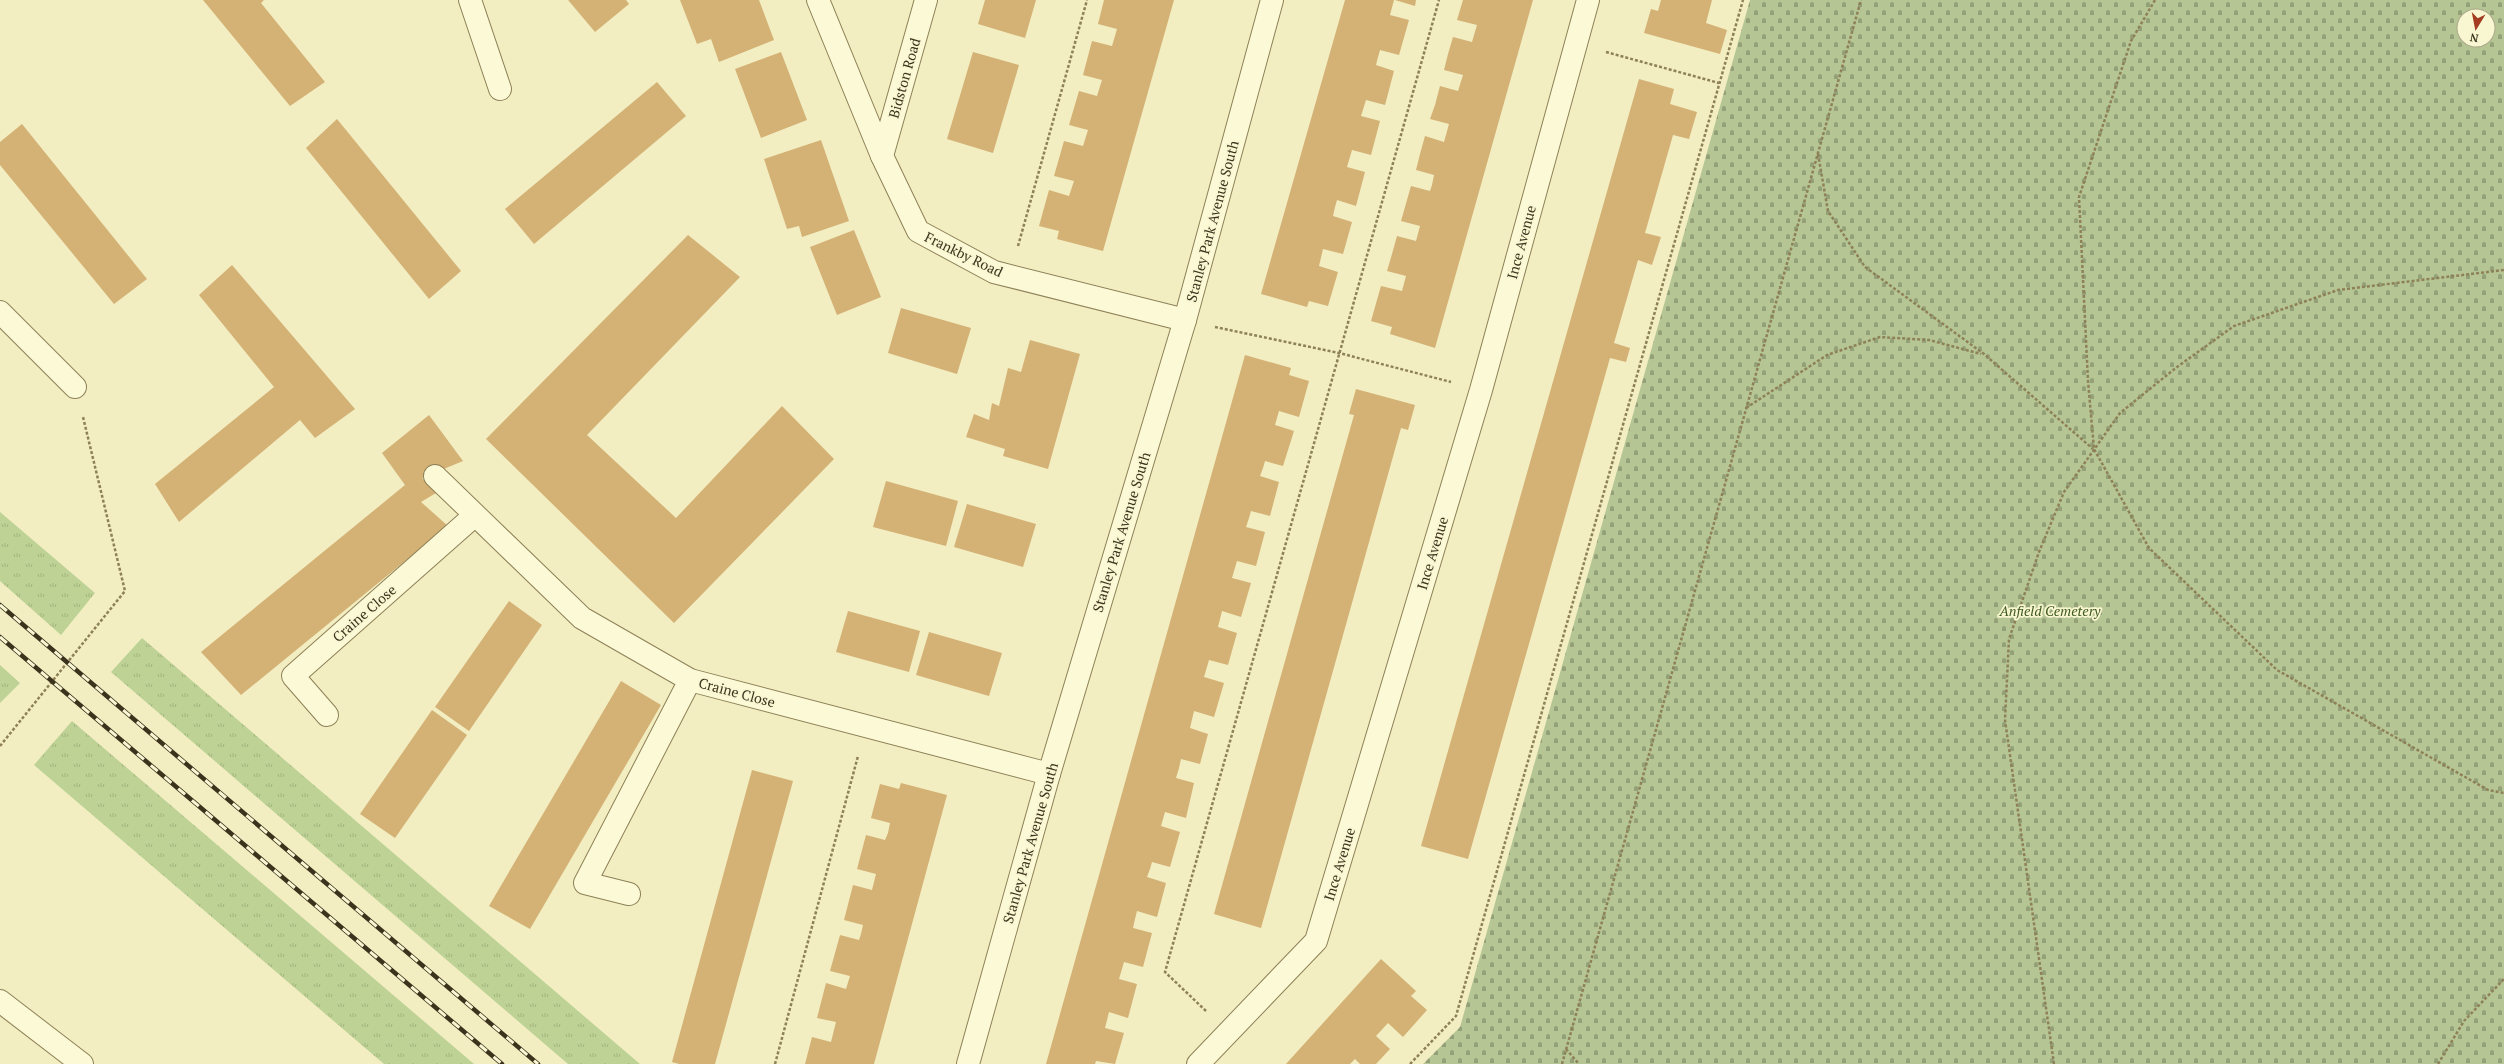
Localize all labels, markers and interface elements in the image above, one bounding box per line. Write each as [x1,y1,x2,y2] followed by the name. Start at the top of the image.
[2456,8,2496,48] north arrow
[2468,30,2480,45] text: N
[883,35,925,120] street label: Bidston Road
[1181,138,1243,304] street label: Stanley Park Avenue South
[1502,203,1540,281] street label: Ince Avenue
[922,227,1006,281] street label: Frankby Road
[1088,450,1154,614] street label: Stanley Park Avenue South
[1412,514,1452,592] street label: Ince Avenue
[328,580,400,646] street label: Craine Close
[1999,601,2101,620] park label: Anfield Cemetery
[697,673,777,711] street label: Craine Close
[998,760,1062,926] street label: Stanley Park Avenue South
[1319,825,1359,903] street label: Ince Avenue

